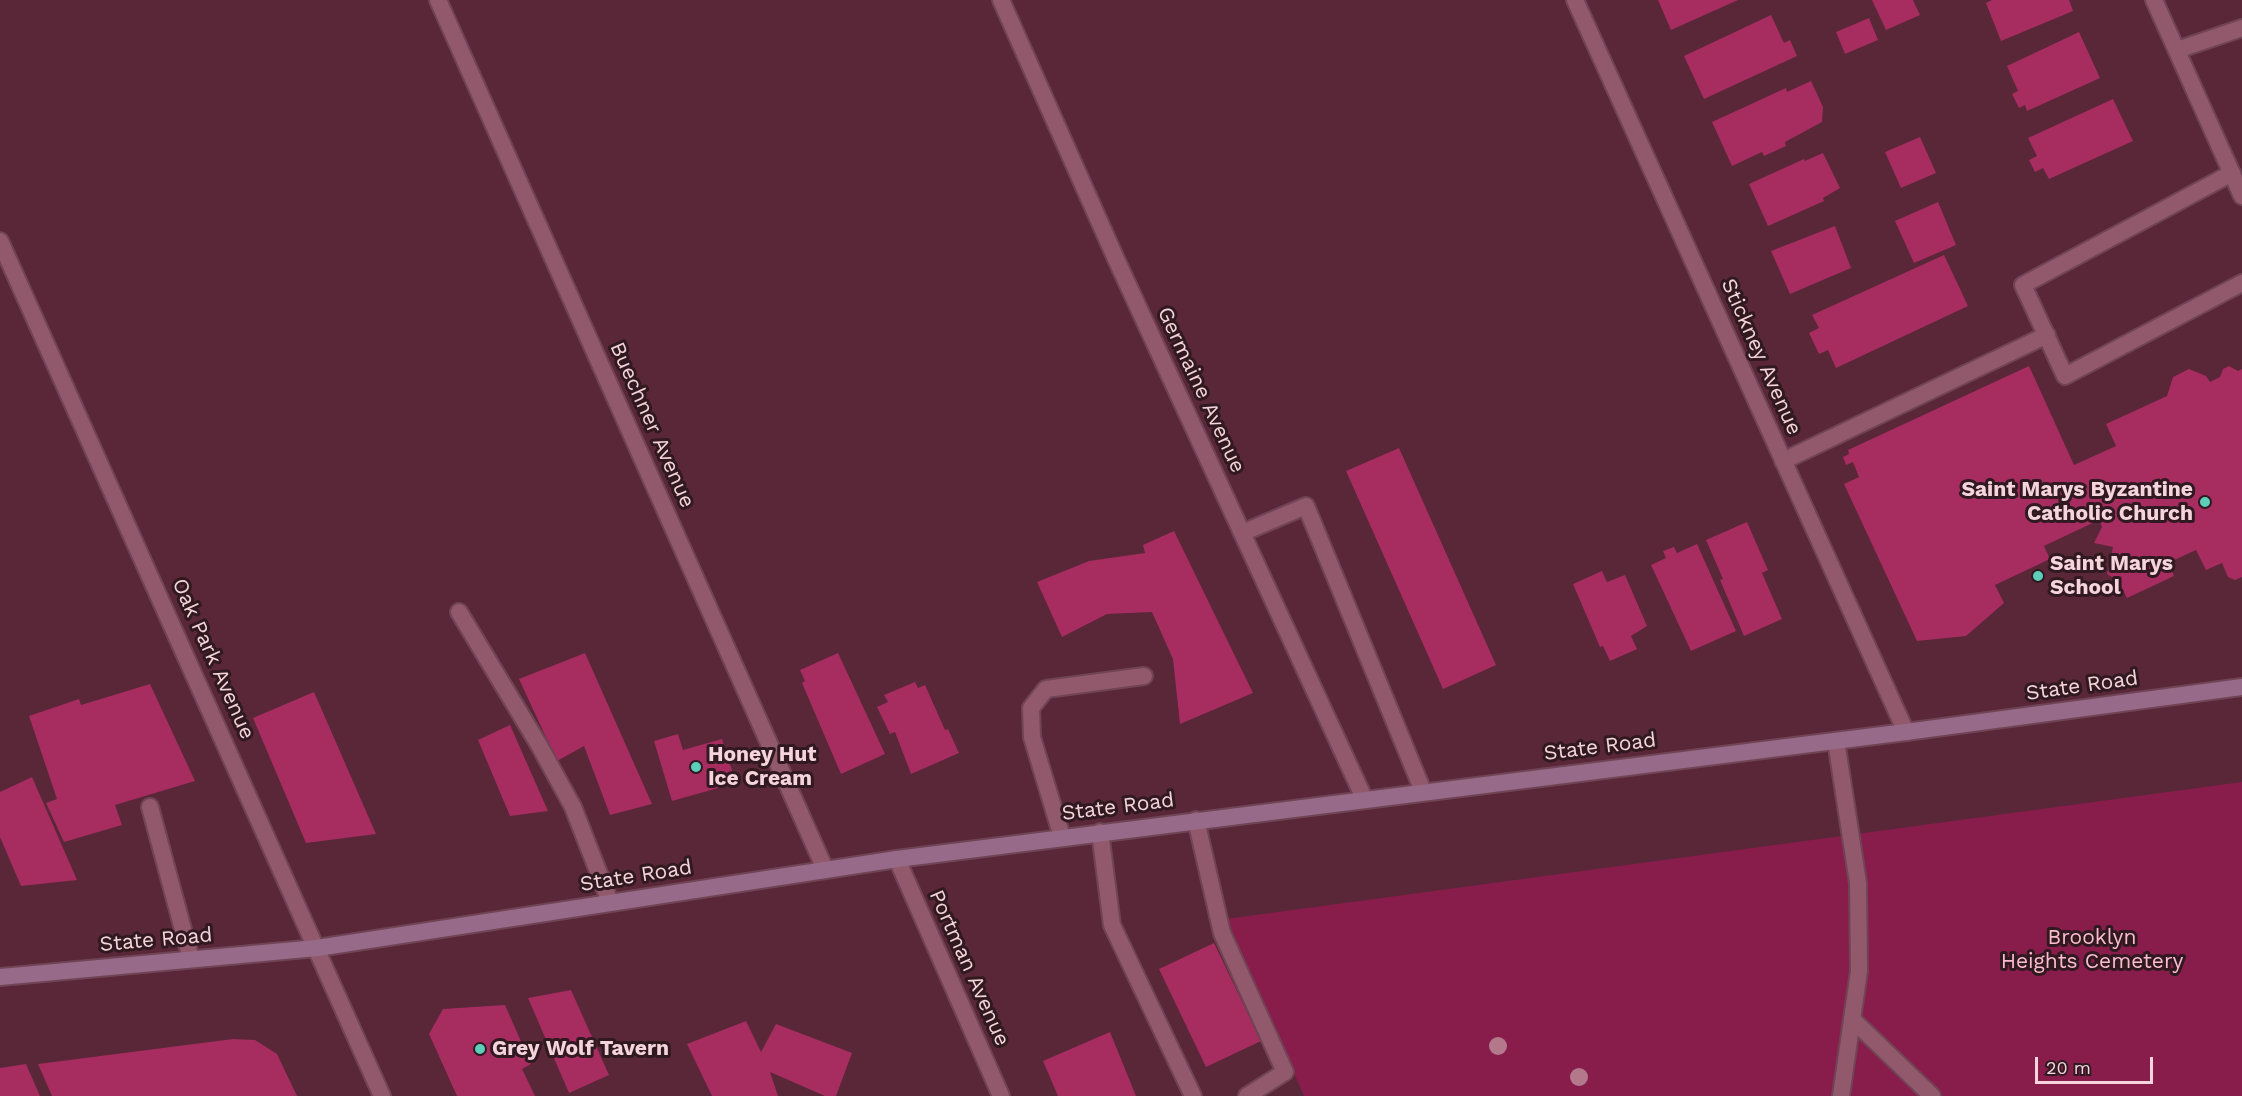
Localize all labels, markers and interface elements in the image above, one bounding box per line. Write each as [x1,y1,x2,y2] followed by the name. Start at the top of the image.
[1715,275,1807,439] street label: Stickney Avenue
[1152,303,1250,477] street label: Germaine Avenue
[604,338,700,512] street label: Buechner Avenue
[1961,477,2193,527] place label: Saint Marys Byzantine Catholic Church
[2198,495,2212,509] marker: Saint Marys Byzantine Catholic Church
[2050,551,2173,601] place label: Saint Marys School
[2031,569,2045,583] marker: Saint Marys School
[166,575,260,743] street label: Oak Park Avenue
[2024,666,2140,706] street label: State Road
[1542,728,1658,766] street label: State Road
[708,742,816,792] place label: Honey Hut Ice Cream
[689,760,703,774] marker: Honey Hut Ice Cream
[1060,788,1176,826] street label: State Road
[578,855,694,897] street label: State Road
[923,886,1015,1050] street label: Portman Avenue
[99,923,213,957] street label: State Road
[2001,925,2183,975] park label: Brooklyn Heights Cemetery
[492,1036,669,1062] place label: Grey Wolf Tavern
[473,1042,487,1056] marker: Grey Wolf Tavern
[2038,1045,2156,1083] scale bar
[2046,1057,2091,1078] text: 20 m

